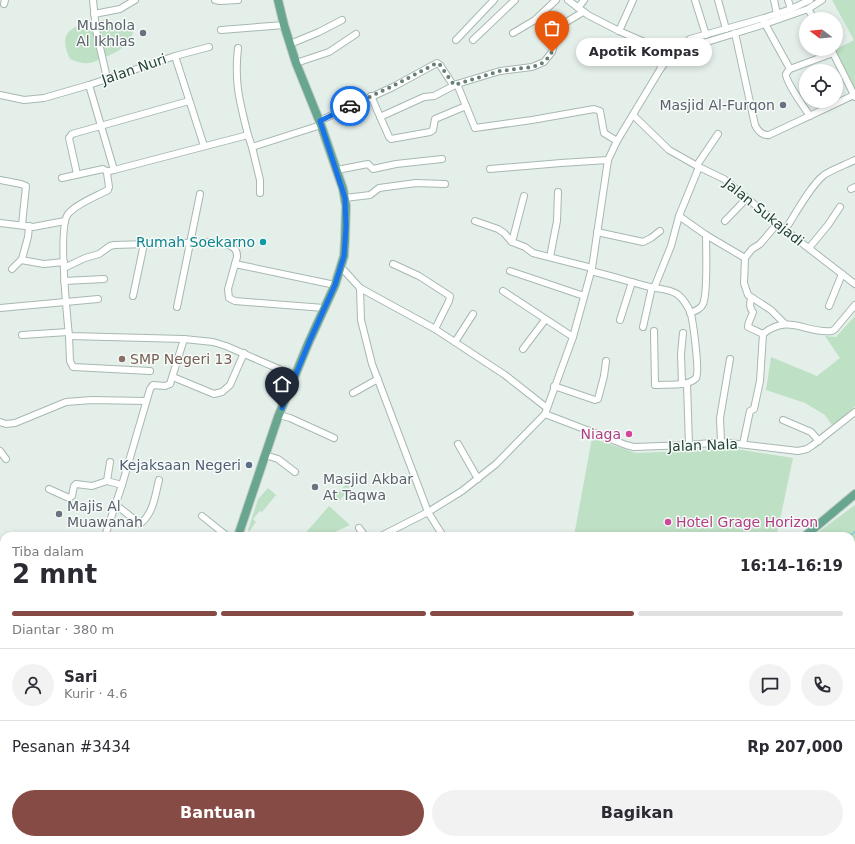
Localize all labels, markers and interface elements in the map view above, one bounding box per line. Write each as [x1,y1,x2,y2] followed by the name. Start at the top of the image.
[535,11,569,52] pin
[799,12,843,56] north arrow
[799,12,843,108] map controls
[76,17,135,49] place label: Mushola Al Ikhlas
[541,17,563,39] icon: bag
[138,28,148,38] marker: Mushola Al Ikhlas
[576,38,712,66] callout: Apotik Kompas
[589,44,699,59] text: Apotik Kompas
[99,50,169,88] street label: Jalan Nuri
[799,64,843,108] button: locate
[330,86,370,126] courier
[339,95,361,117] icon: car
[659,97,775,113] place label: Masjid Al-Furqon
[778,100,788,110] marker: Masjid Al-Furqon
[720,174,807,249] street label: Jalan Sukajadi
[136,234,255,250] place label: Rumah Soekarno
[258,237,268,247] marker: Rumah Soekarno
[130,351,232,367] place label: SMP Negeri 13
[117,354,127,364] marker: SMP Negeri 13
[265,367,299,408] pin
[271,373,293,395] icon: home
[581,426,621,442] place label: Niaga
[624,429,634,439] marker: Niaga
[667,436,738,454] street label: Jalan Nala
[119,457,241,473] place label: Kejaksaan Negeri
[244,460,254,470] marker: Kejaksaan Negeri
[323,471,413,503] place label: Masjid Akbar At Taqwa
[310,482,320,492] marker: Masjid Akbar At Taqwa
[67,498,143,530] place label: Majis Al Muawanah
[54,509,64,519] marker: Majis Al Muawanah
[676,514,818,530] place label: Hotel Grage Horizon
[663,517,673,527] marker: Hotel Grage Horizon
[12,544,84,559] text: Tiba dalam
[740,557,843,575] text: 16:14–16:19
[12,559,97,589] text: 2 mnt
[12,622,114,637] text: Diantar · 380 m
[12,664,54,706] button: person
[749,664,791,706] button: chat
[801,664,843,706] button: phone
[64,668,97,686] text: Sari
[64,686,128,701] text: Kurir · 4.6
[12,738,130,756] text: Pesanan #3434
[747,738,843,756] text: Rp 207,000
[12,790,424,836] button: Bantuan
[432,790,843,836] button: Bagikan

